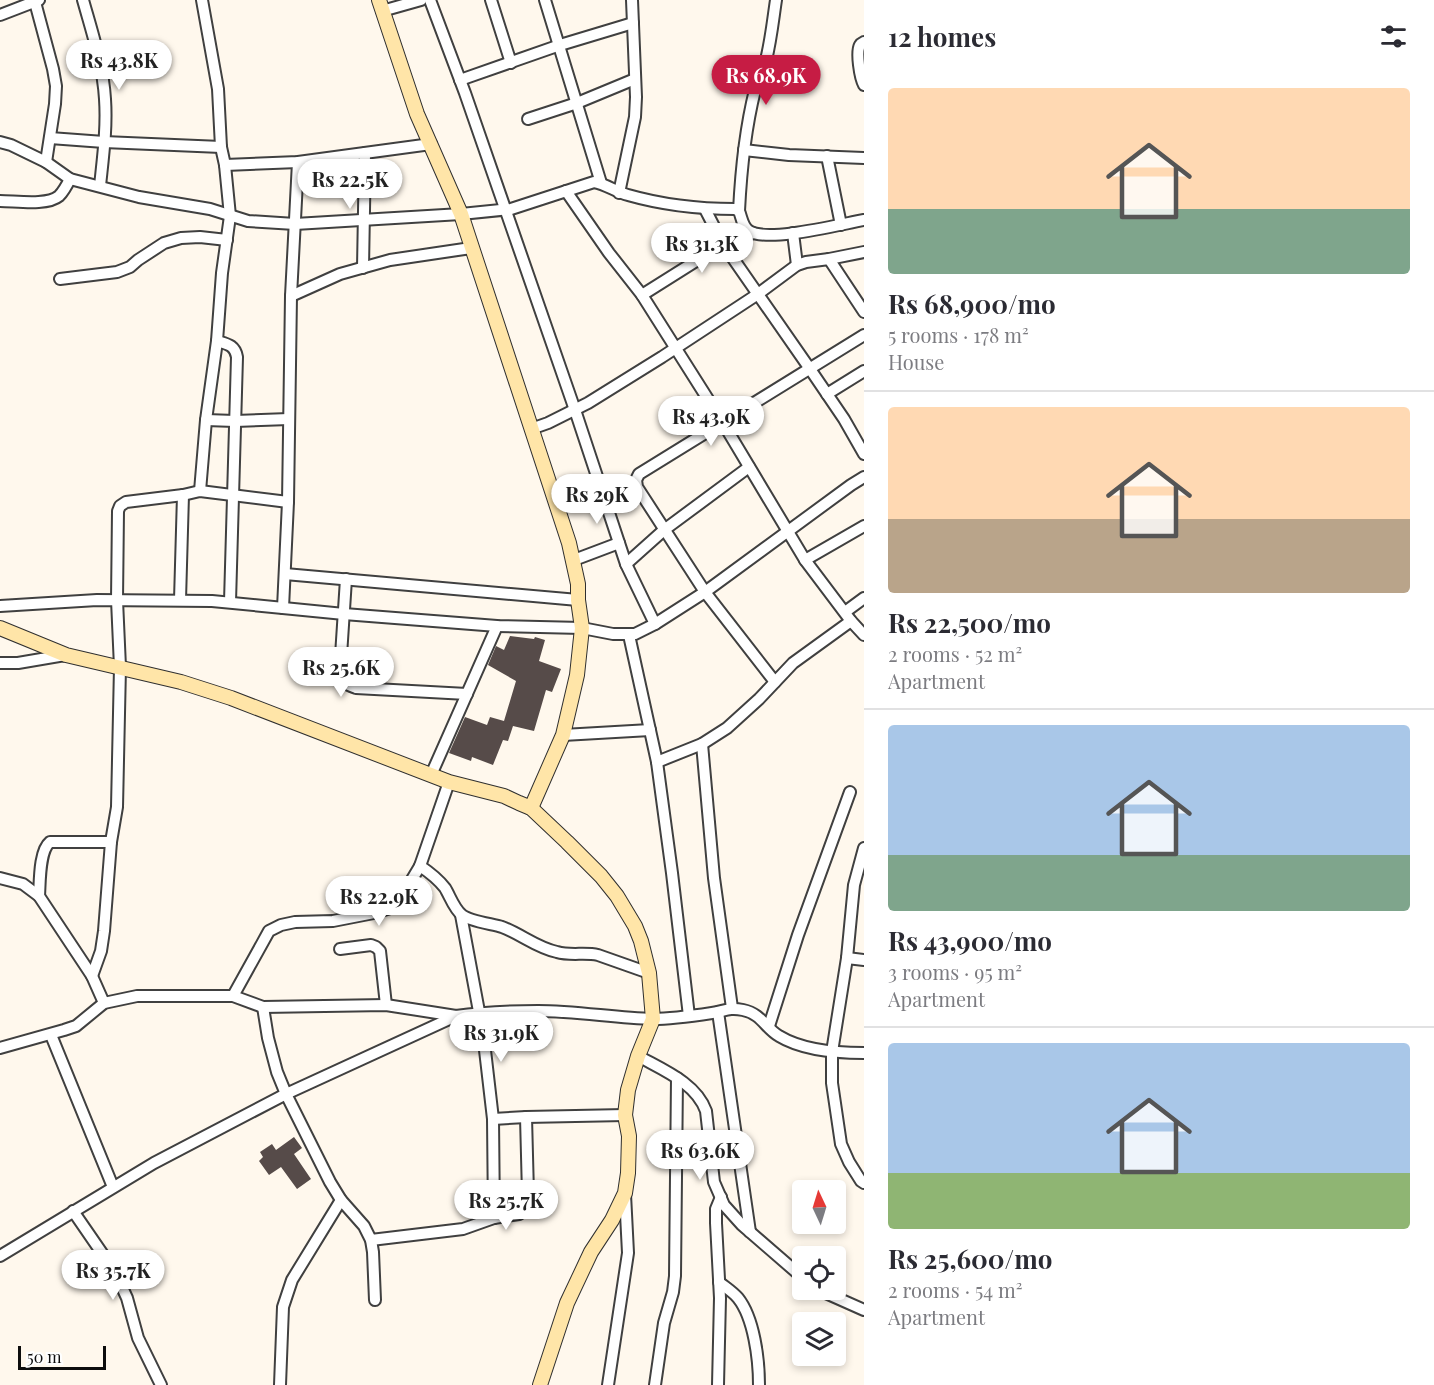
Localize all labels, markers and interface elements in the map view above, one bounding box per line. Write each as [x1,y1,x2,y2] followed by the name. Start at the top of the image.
[888,19,996,54] text: 12 homes
[1377,20,1410,53] icon: filters
[57,40,181,91] pin: Rs 43.8K
[80,46,158,73] text: Rs 43.8K
[704,55,828,106] pin: Rs 68.9K
[726,61,806,88] text: Rs 68.9K
[1095,127,1203,235] icon: home
[288,159,412,210] pin: Rs 22.5K
[311,165,389,192] text: Rs 22.5K
[640,223,764,274] pin: Rs 31.3K
[665,229,739,256] text: Rs 31.3K
[888,286,1056,321] text: Rs 68,900/mo
[888,321,1029,348] text: 5 rooms · 178 m²
[888,348,944,375] text: House
[649,396,773,447] pin: Rs 43.9K
[672,402,750,429] text: Rs 43.9K
[1095,446,1203,554] icon: home
[548,474,646,525] pin: Rs 29K
[565,480,629,507] text: Rs 29K
[888,605,1051,640] text: Rs 22,500/mo
[888,640,1022,667] text: 2 rooms · 52 m²
[279,647,403,698] pin: Rs 25.6K
[302,653,380,680] text: Rs 25.6K
[888,667,985,694] text: Apartment
[1095,764,1203,872] icon: home
[317,876,441,927] pin: Rs 22.9K
[339,882,419,909] text: Rs 22.9K
[888,923,1052,958] text: Rs 43,900/mo
[888,958,1022,985] text: 3 rooms · 95 m²
[888,985,985,1012] text: Apartment
[439,1012,563,1063] pin: Rs 31.9K
[463,1018,539,1045] text: Rs 31.9K
[1095,1082,1203,1190] icon: home
[638,1130,762,1181] pin: Rs 63.6K
[660,1136,740,1163] text: Rs 63.6K
[444,1180,568,1231] pin: Rs 25.7K
[792,1180,846,1234] north arrow
[792,1180,846,1366] map controls
[468,1186,544,1213] text: Rs 25.7K
[888,1241,1052,1276] text: Rs 25,600/mo
[792,1246,846,1300] button: locate
[51,1250,175,1301] pin: Rs 35.7K
[76,1256,150,1283] text: Rs 35.7K
[888,1276,1023,1303] text: 2 rooms · 54 m²
[888,1303,985,1330] text: Apartment
[792,1312,846,1366] button: layers
[18,1343,106,1370] scale bar
[27,1346,61,1367] text: 50 m

